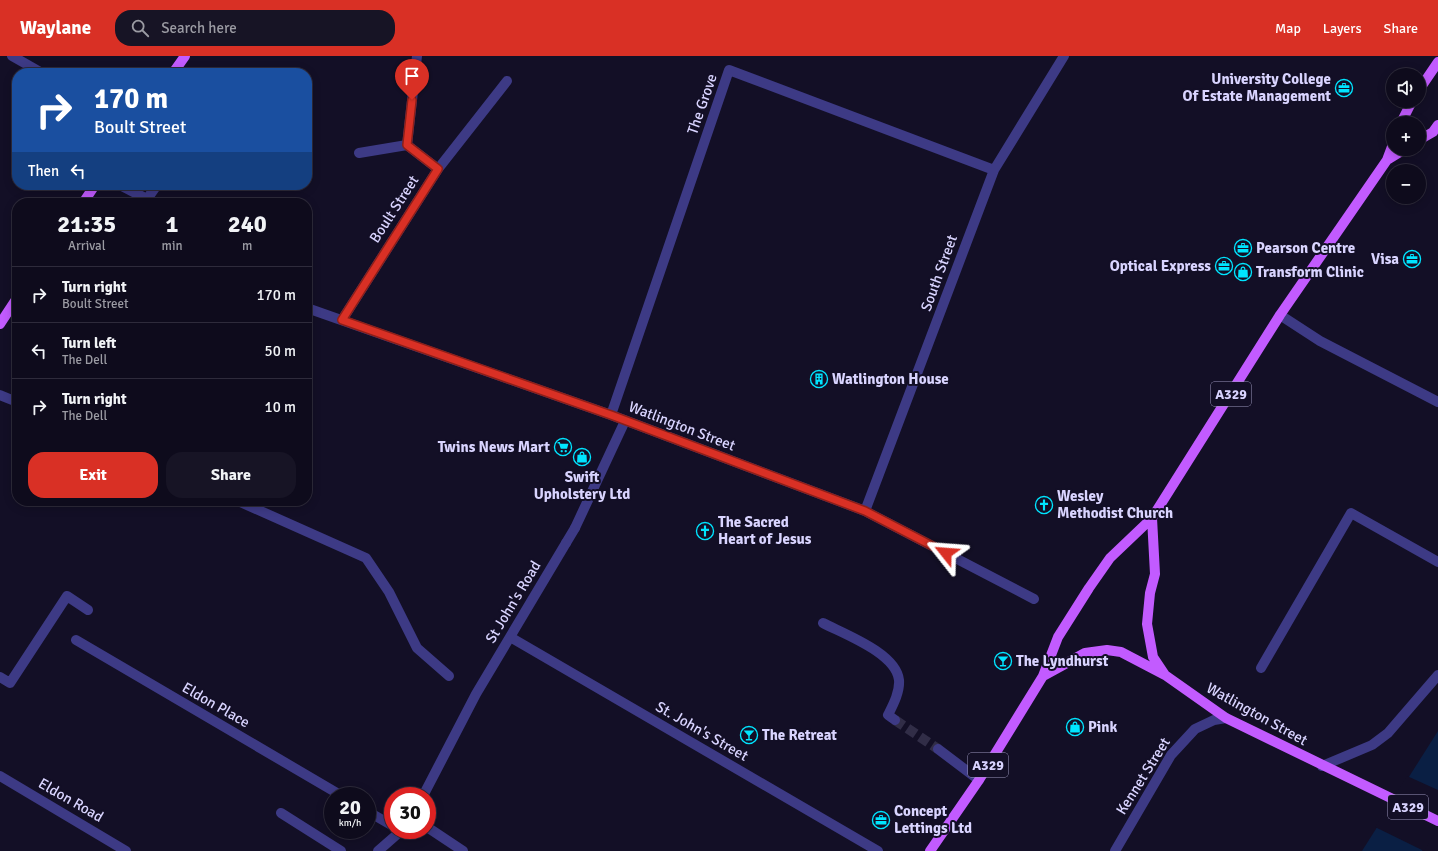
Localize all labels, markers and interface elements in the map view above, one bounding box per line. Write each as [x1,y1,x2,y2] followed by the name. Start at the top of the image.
[115,10,395,46] search box
[20,16,91,40] text: Waylane
[129,17,151,39] icon: search
[161,19,237,37] text: Search here
[1275,20,1301,37] text: Map
[1323,20,1362,37] text: Layers
[1384,20,1418,37] text: Share
[395,59,429,100] pin
[401,65,423,87] icon: arrive
[1386,68,1426,204] map controls
[1386,68,1426,108] button: sound
[1183,70,1331,105] place label: University College Of Estate Management
[683,71,721,137] street label: The Grove
[1334,78,1354,98] office icon: University College Of Estate Management
[94,82,168,116] text: 170 m
[28,84,80,136] icon: right
[94,116,186,138] text: Boult Street
[1386,116,1426,156] button: +
[67,160,89,182] icon: left
[28,162,59,180] text: Then
[1386,164,1426,204] button: −
[366,172,422,246] street label: Boult Street
[57,209,116,239] text: 21:35
[166,209,178,239] text: 1
[228,209,267,239] text: 240
[917,232,961,314] street label: South Street
[68,238,105,254] text: Arrival
[162,238,183,254] text: min
[242,238,252,254] text: m
[1233,238,1253,258] office icon: Pearson Centre
[1256,239,1355,257] place label: Pearson Centre
[1402,249,1422,269] office icon: Visa
[1371,250,1399,268] place label: Visa
[1214,256,1234,276] office icon: Optical Express
[1110,257,1211,275] place label: Optical Express
[1233,262,1253,282] shop icon: Transform Clinic
[1256,263,1364,281] place label: Transform Clinic
[62,278,127,296] text: Turn right
[28,284,50,306] icon: right
[256,286,296,304] text: 170 m
[62,296,129,312] text: Boult Street
[62,334,116,352] text: Turn left
[28,340,50,362] icon: left
[265,342,296,360] text: 50 m
[62,352,107,368] text: The Dell
[809,369,829,389] building icon: Watlington House
[832,370,949,388] place label: Watlington House
[1211,382,1251,406] road number: A329
[62,390,127,408] text: Turn right
[28,396,50,418] icon: right
[626,397,738,455] street label: Watlington Street
[265,398,296,416] text: 10 m
[62,408,107,424] text: The Dell
[553,437,573,457] supermarket icon: Twins News Mart
[438,438,550,456] place label: Twins News Mart
[572,447,592,467] shop icon: Swift Upholstery Ltd
[28,452,158,498] button: Exit
[166,452,296,498] button: Share
[534,468,630,503] place label: Swift Upholstery Ltd
[1057,487,1173,522] place label: Wesley Methodist Church
[1034,495,1054,515] church icon: Wesley Methodist Church
[718,513,812,548] place label: The Sacred Heart of Jesus
[695,521,715,541] church icon: The Sacred Heart of Jesus
[925,532,967,574] position arrow
[481,558,545,646] street label: St John's Road
[993,651,1013,671] bar icon: The Lyndhurst
[1016,652,1109,670] place label: The Lyndhurst
[179,678,253,732] street label: Eldon Place
[1203,679,1311,749] street label: Watlington Street
[653,697,751,765] street label: St. John's Street
[1065,717,1085,737] shop icon: Pink
[1088,718,1118,736] place label: Pink
[739,725,759,745] bar icon: The Retreat
[762,726,837,744] place label: The Retreat
[1112,734,1174,818] street label: Kennet Street
[968,753,1008,777] road number: A329
[35,774,107,826] street label: Eldon Road
[384,787,436,839] speed limit sign: 30
[339,795,361,820] text: 20
[1388,795,1428,819] road number: A329
[894,802,972,837] place label: Concept Lettings Ltd
[871,810,891,830] office icon: Concept Lettings Ltd
[339,817,361,829] text: km/h

